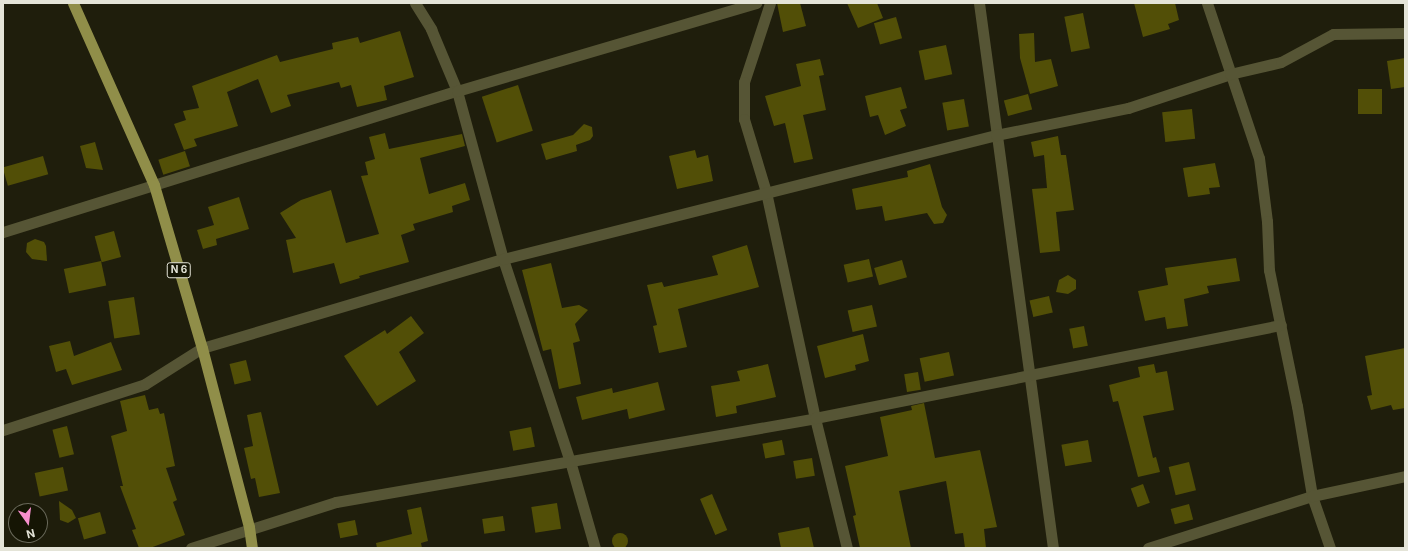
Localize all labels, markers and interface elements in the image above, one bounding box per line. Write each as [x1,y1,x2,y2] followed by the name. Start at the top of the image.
[166,262,192,278] road number: N 6
[8,503,48,543] north arrow
[25,526,36,541] text: N

